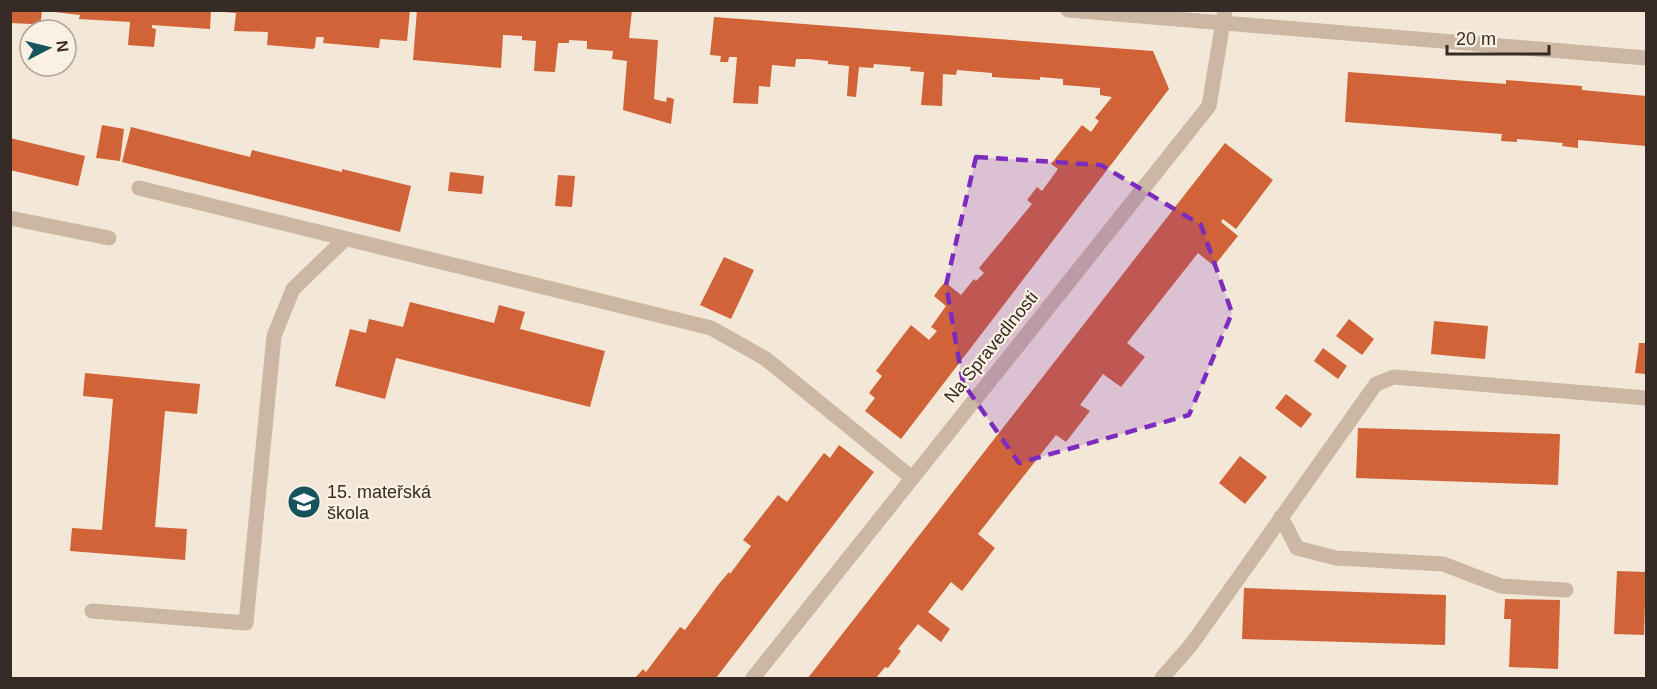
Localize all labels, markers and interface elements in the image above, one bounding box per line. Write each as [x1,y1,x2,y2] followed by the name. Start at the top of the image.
[18,18,78,78] north arrow
[1447,18,1549,56] scale bar
[1456,29,1496,49] text: 20 m
[53,39,72,53] text: N
[940,287,1042,407] street label: Na Spravedlnosti
[327,482,432,523] place label: 15. mateřská škola
[286,484,322,520] school or university icon: 15. mateřská škola

